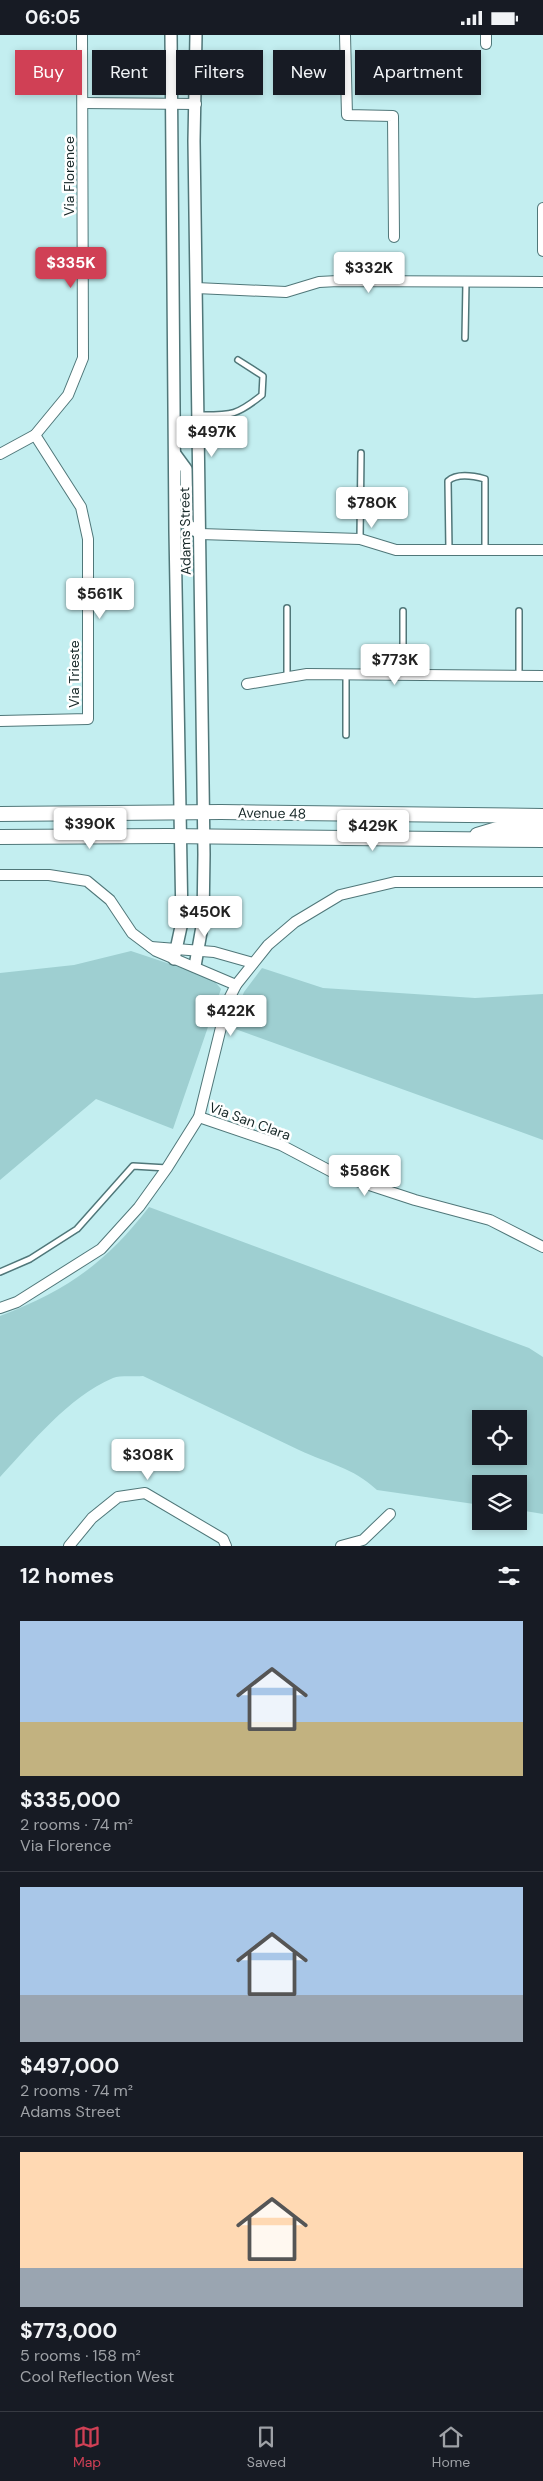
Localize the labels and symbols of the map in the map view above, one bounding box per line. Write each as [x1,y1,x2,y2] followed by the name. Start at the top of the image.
[60,136,78,216] street label: Via Florence
[36,247,106,289] pin: $335K
[334,251,404,294] pin: $332K
[177,415,247,458] pin: $497K
[175,487,195,575] street label: Adams Street
[337,487,407,529] pin: $780K
[65,577,135,620] pin: $561K
[65,640,83,708] street label: Via Trieste
[360,643,430,686] pin: $773K
[238,803,306,823] street label: Avenue 48
[55,807,125,850] pin: $390K
[338,809,408,852] pin: $429K
[170,895,240,938] pin: $450K
[196,995,266,1037] pin: $422K
[207,1098,293,1144] street label: Via San Clara
[330,1155,400,1197] pin: $586K
[113,1439,183,1481] pin: $308K

